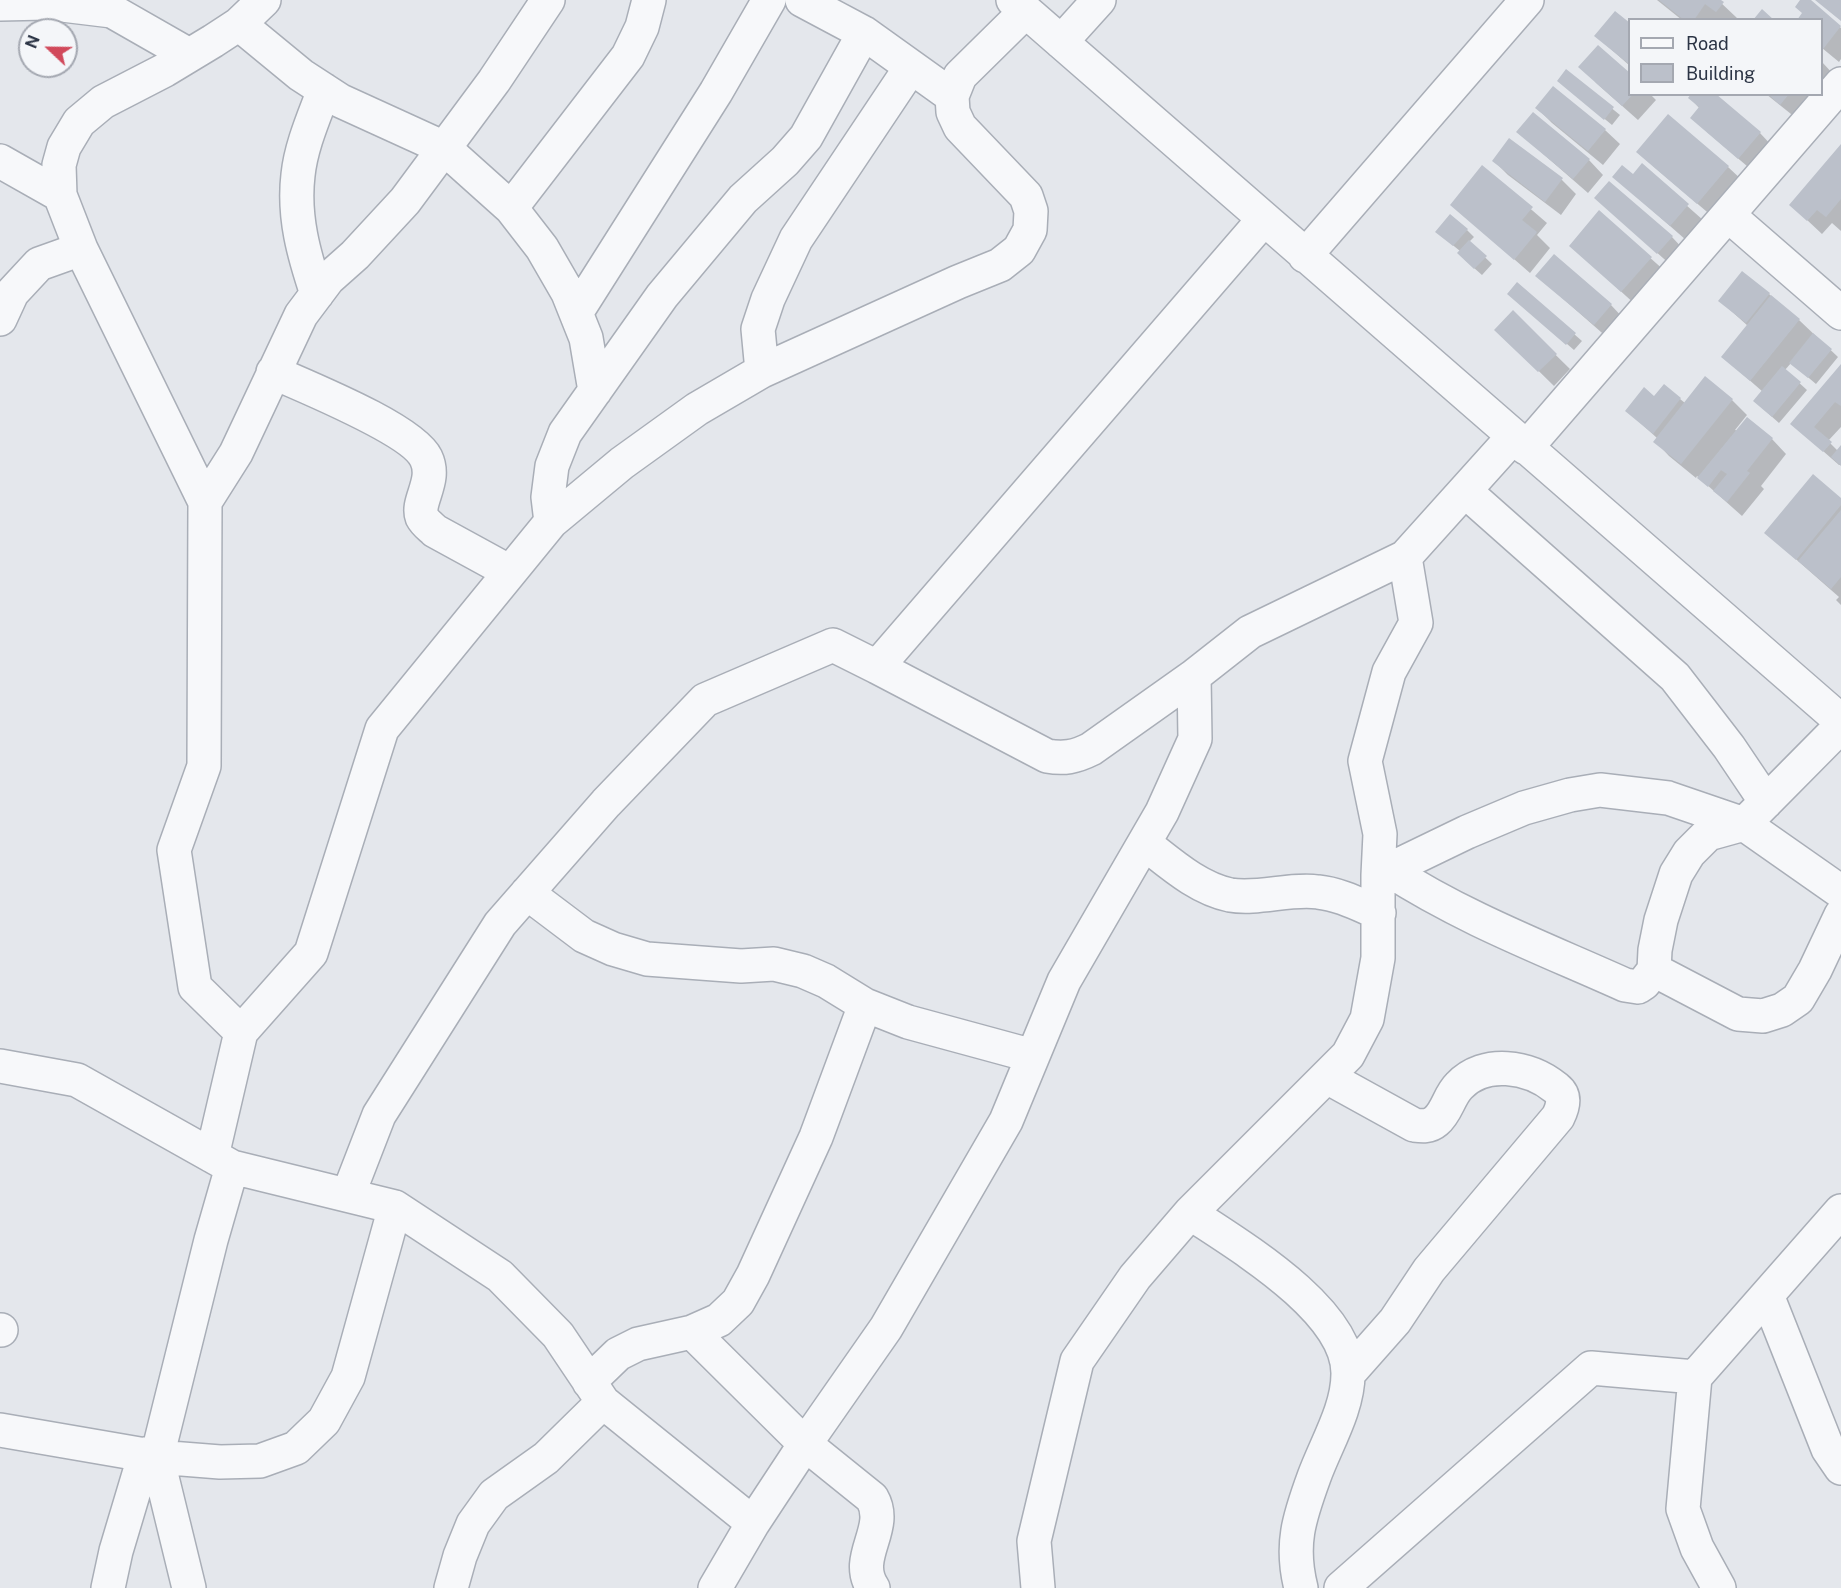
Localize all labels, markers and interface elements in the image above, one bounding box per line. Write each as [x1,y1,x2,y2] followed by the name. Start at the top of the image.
[18,18,78,78] north arrow
[1628,18,1823,96] legend
[22,32,44,51] text: N
[1686,33,1729,54] text: Road
[1686,63,1755,84] text: Building

